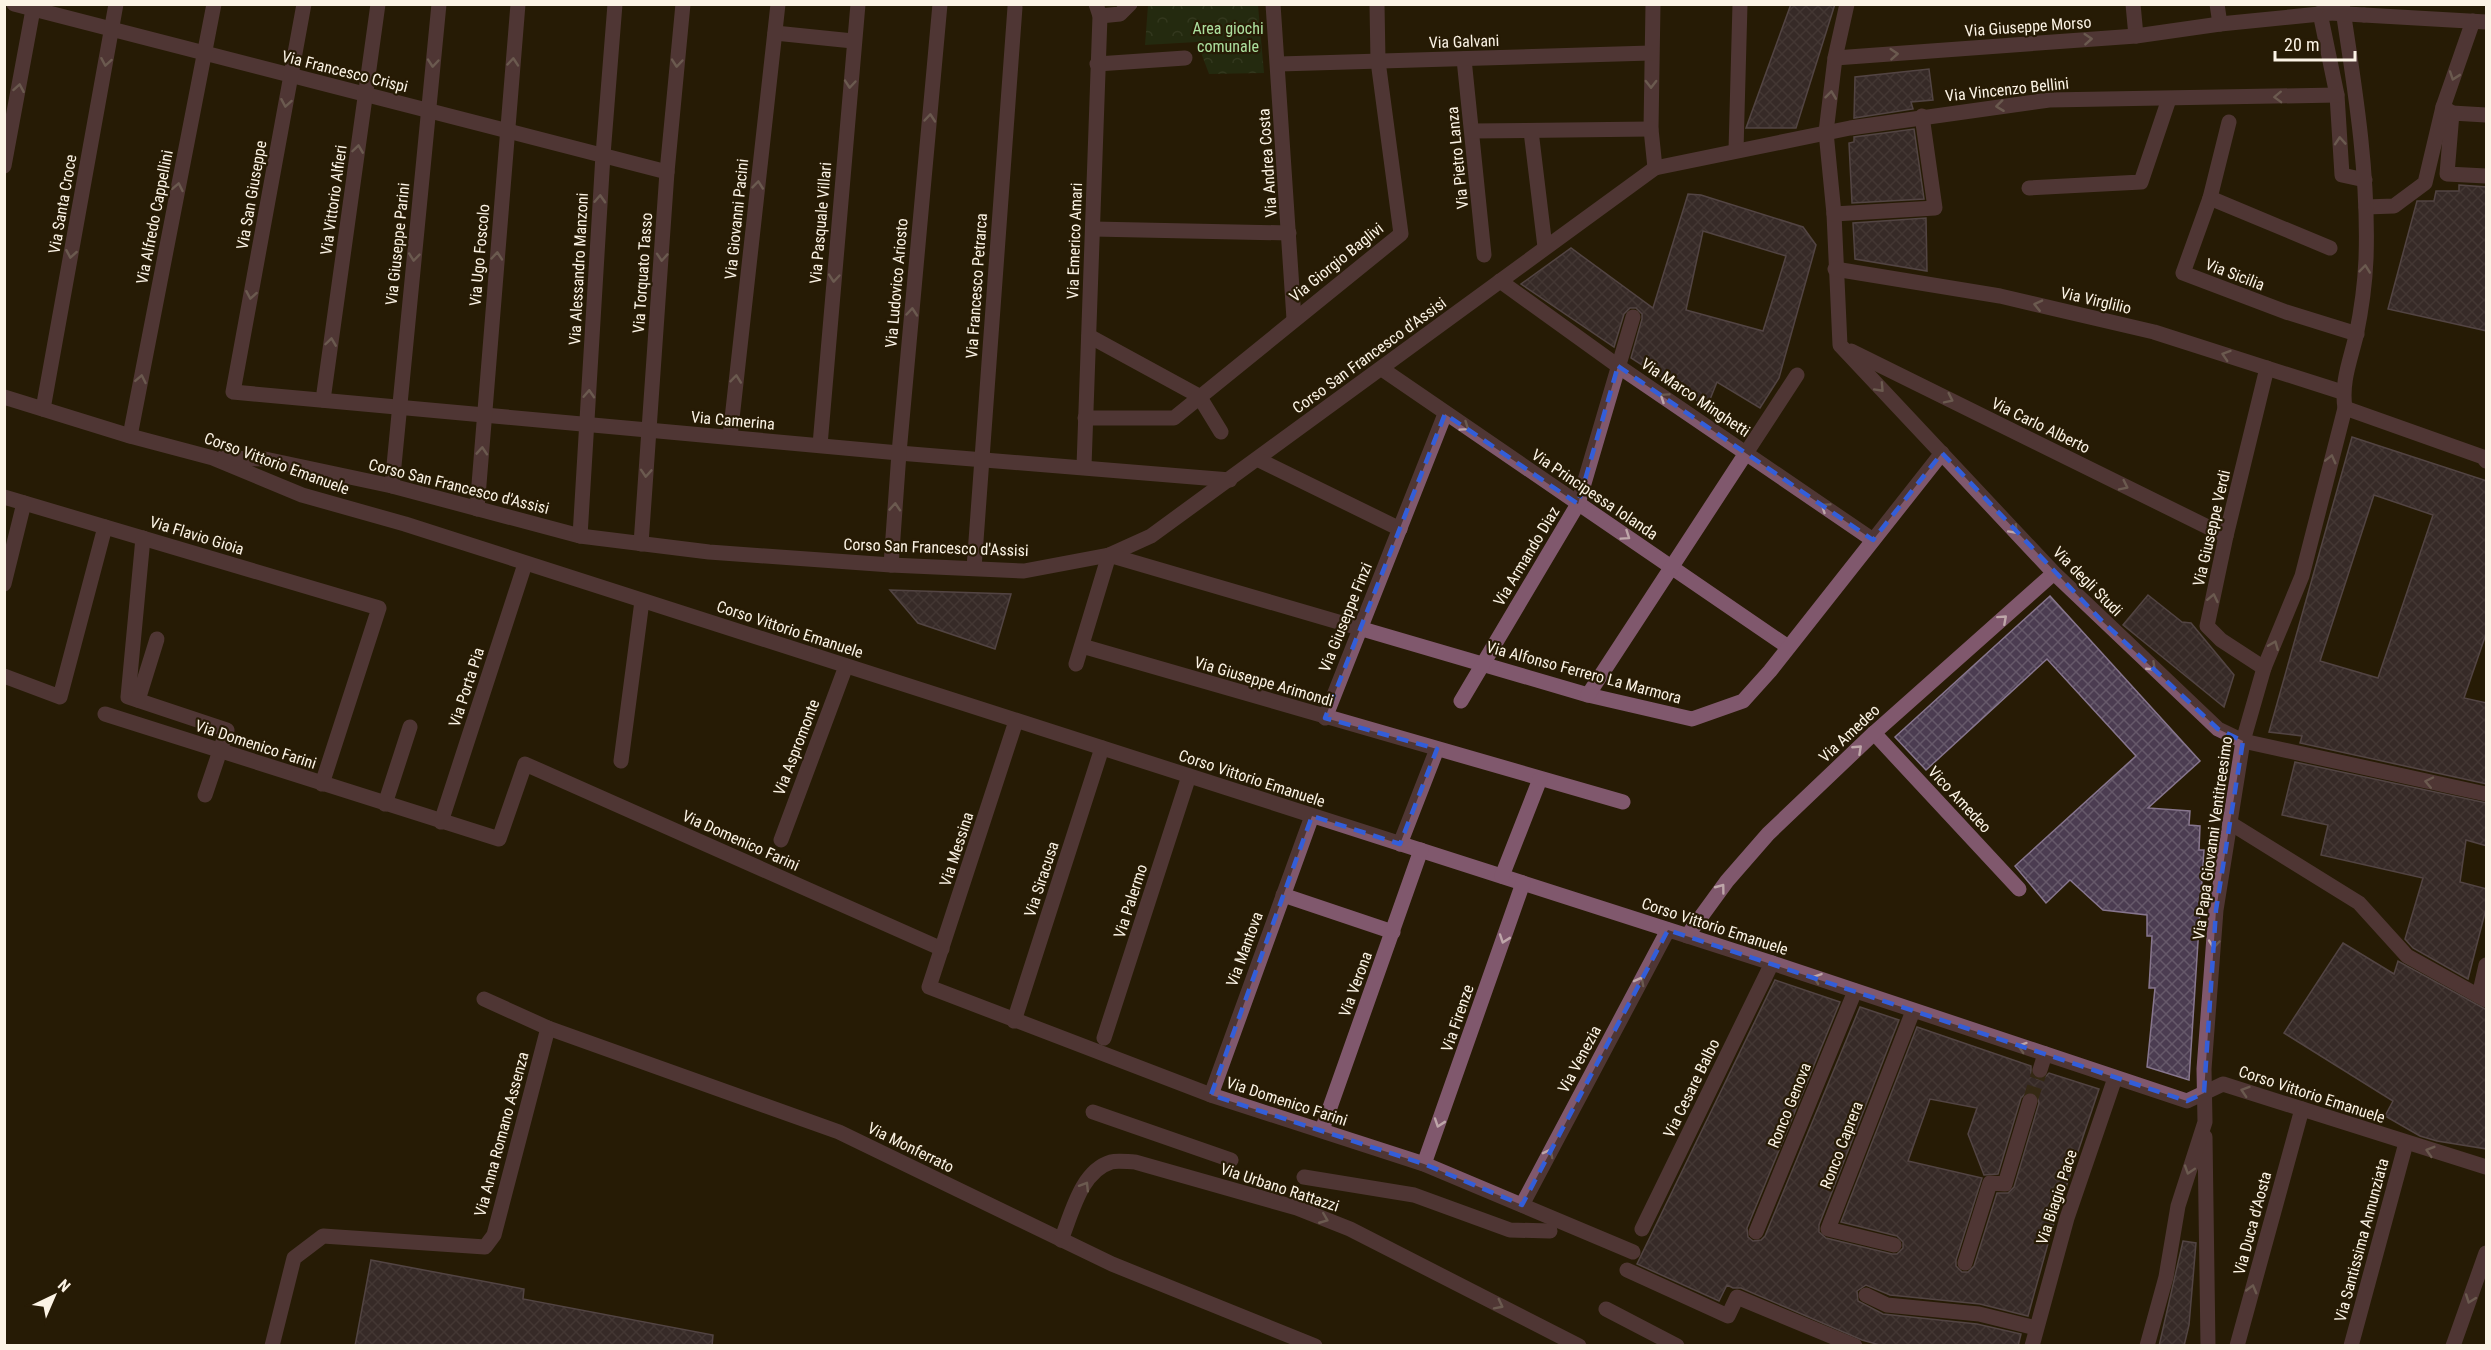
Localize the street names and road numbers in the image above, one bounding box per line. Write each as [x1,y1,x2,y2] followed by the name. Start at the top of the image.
[1964,13,2092,40] street label: Via Giuseppe Morso
[1428,31,1500,52] street label: Via Galvani
[280,47,410,96] street label: Via Francesco Crispi
[1944,74,2070,105] street label: Via Vincenzo Bellini
[1443,106,1472,210] street label: Via Pietro Lanza
[1254,108,1281,218] street label: Via Andrea Costa
[233,139,270,251] street label: Via San Giuseppe
[316,144,351,256] street label: Via Vittorio Alfieri
[132,148,177,286] street label: Via Alfredo Cappellini
[44,153,81,255] street label: Via Santa Croce
[721,158,752,280] street label: Via Giovanni Pacini
[806,161,835,285] street label: Via Pasquale Villari
[382,182,413,306] street label: Via Giuseppe Parini
[1063,182,1086,300] street label: Via Emerico Amari
[565,192,592,346] street label: Via Alessandro Manzoni
[466,203,493,307] street label: Via Ugo Foscolo
[629,212,656,334] street label: Via Torquato Tasso
[962,213,991,359] street label: Via Francesco Petrarca
[881,217,912,349] street label: Via Ludovico Ariosto
[1286,219,1387,306] street label: Via Giorgio Baglivi
[2202,254,2267,294] street label: Via Sicilia
[2059,283,2133,318] street label: Via Virglilio
[1289,293,1450,418] street label: Corso San Francesco d'Assisi
[1638,354,1754,441] street label: Via Marco Minghetti
[1988,393,2093,457] street label: Via Carlo Alberto
[690,407,776,434] street label: Via Camerina
[202,428,352,499] street label: Corso Vittorio Emanuele
[1528,445,1661,544] street label: Via Principessa Iolanda
[367,455,551,518] street label: Corso San Francesco d'Assisi
[2189,468,2234,588] street label: Via Giuseppe Verdi
[1489,503,1564,609] street label: Via Armando Diaz
[147,512,246,559] street label: Via Flavio Gioia
[843,535,1029,560] street label: Corso San Francesco d'Assisi
[2049,543,2126,620] street label: Via degli Studi
[1315,560,1376,675] street label: Via Giuseppe Finzi
[714,597,866,662] street label: Corso Vittorio Emanuele
[1484,637,1683,708] street label: Via Alfonso Ferrero La Marmora
[445,645,488,729] street label: Via Porta Pia
[1192,653,1336,710] street label: Via Giuseppe Arimondi
[769,697,823,798] street label: Via Aspromonte
[1815,700,1884,766] street label: Via Amedeo
[193,716,319,773] street label: Via Domenico Farini
[2189,735,2236,941] street label: Via Papa Giovanni Ventitreesimo
[1176,746,1328,811] street label: Corso Vittorio Emanuele
[1924,762,1995,837] street label: Vico Amedeo
[679,806,802,875] street label: Via Domenico Farini
[936,809,977,889] street label: Via Messina
[1020,839,1063,919] street label: Via Siracusa
[1110,862,1151,940] street label: Via Palermo
[1639,894,1791,959] street label: Corso Vittorio Emanuele
[1222,909,1267,989] street label: Via Mantova
[1335,949,1376,1019] street label: Via Verona
[1437,982,1478,1054] street label: Via Firenze
[1554,1022,1605,1096] street label: Via Venezia
[1659,1036,1724,1141] street label: Via Cesare Balbo
[470,1050,533,1218] street label: Via Anna Romano Assenza
[1764,1060,1815,1151] street label: Ronco Genova
[2236,1062,2388,1127] street label: Corso Vittorio Emanuele
[1224,1073,1350,1130] street label: Via Domenico Farini
[1816,1099,1867,1192] street label: Ronco Caprera
[864,1118,957,1177] street label: Via Monferrato
[2032,1147,2081,1247] street label: Via Biagio Pace
[2330,1156,2392,1324] street label: Via Santissima Annunziata
[1218,1159,1342,1216] street label: Via Urbano Rattazzi
[2230,1169,2275,1277] street label: Via Duca d'Aosta

